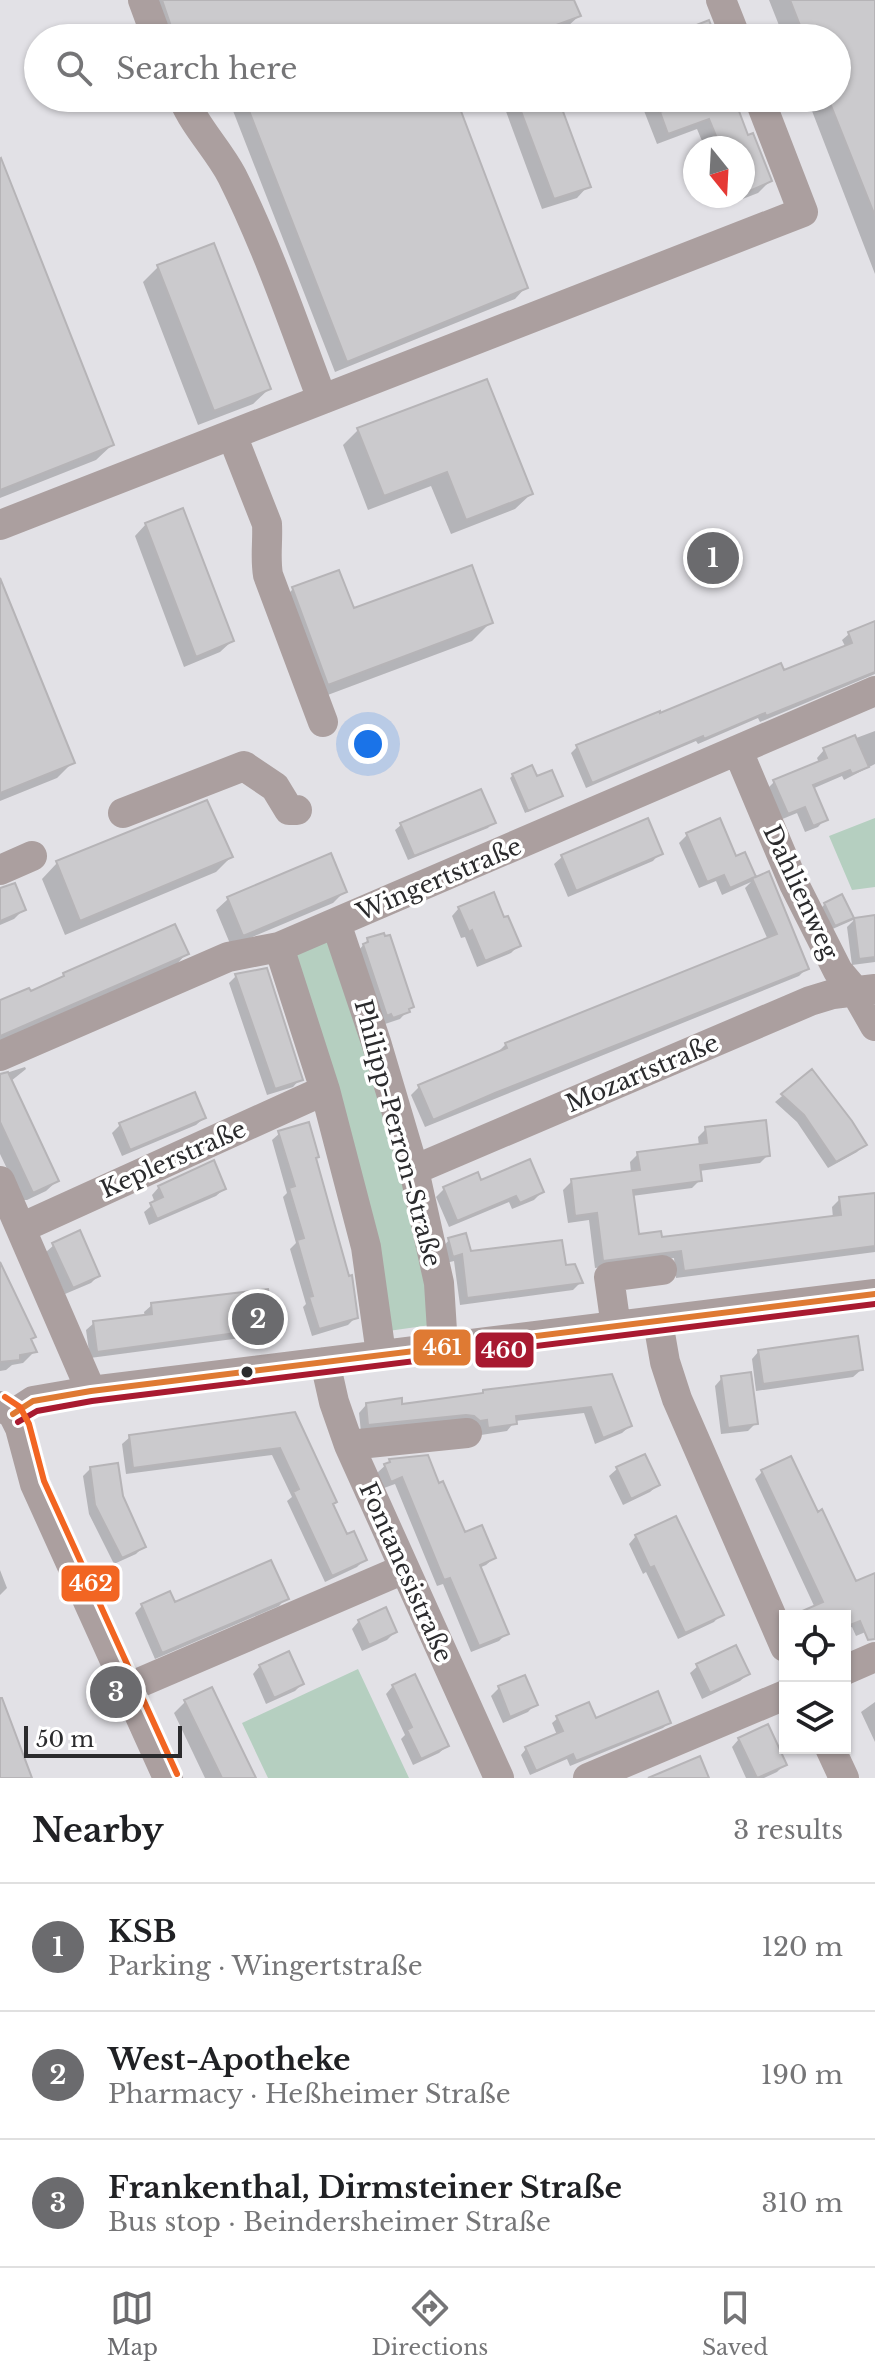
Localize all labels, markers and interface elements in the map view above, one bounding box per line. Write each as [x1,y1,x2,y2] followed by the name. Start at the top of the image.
[24,24,851,112] search box
[52,46,96,90] icon: search
[116,50,297,87] text: Search here
[683,136,755,208] north arrow
[687,528,739,588] pin: 1
[348,724,388,764] your location
[757,820,845,964] street label: Dahlienweg
[351,831,526,927] street label: Wingertstraße
[348,996,448,1270] street label: Philipp-Perron-Straße
[561,1028,723,1118] street label: Mozartstraße
[96,1114,250,1204] street label: Keplerstraße
[232,1289,284,1349] pin: 2
[412,1328,472,1367] line badge: 461
[474,1331,535,1369] line badge: 460
[422,1334,462,1361] text: 461
[481,1337,527,1364] text: 460
[239,1364,255,1380] unlabelled marker
[353,1478,459,1666] street label: Fontanesistraße
[60,1564,121,1603] line badge: 462
[69,1570,113,1597] text: 462
[779,1610,851,1754] map controls
[779,1610,851,1682] button: locate
[90,1662,142,1722] pin: 3
[779,1682,851,1754] button: layers
[24,1722,182,1758] scale bar
[36,1726,94,1753] text: 50 m
[32,1809,164,1851] text: Nearby
[733,1814,843,1846] text: 3 results
[108,1913,176,1950] text: KSB
[52,1931,64,1963] text: 1
[761,1931,843,1963] text: 120 m
[108,1950,423,1982] text: Parking · Wingertstraße
[108,2041,351,2078] text: West-Apotheke
[50,2059,66,2091] text: 2
[761,2059,843,2091] text: 190 m
[108,2078,511,2110] text: Pharmacy · Heßheimer Straße
[108,2169,622,2206] text: Frankenthal, Dirmsteiner Straße
[50,2187,66,2219] text: 3
[761,2187,843,2219] text: 310 m
[108,2206,551,2238] text: Bus stop · Beindersheimer Straße
[107,2286,158,2361] tab: Map
[371,2286,488,2361] tab: Directions
[702,2286,768,2361] tab: Saved

